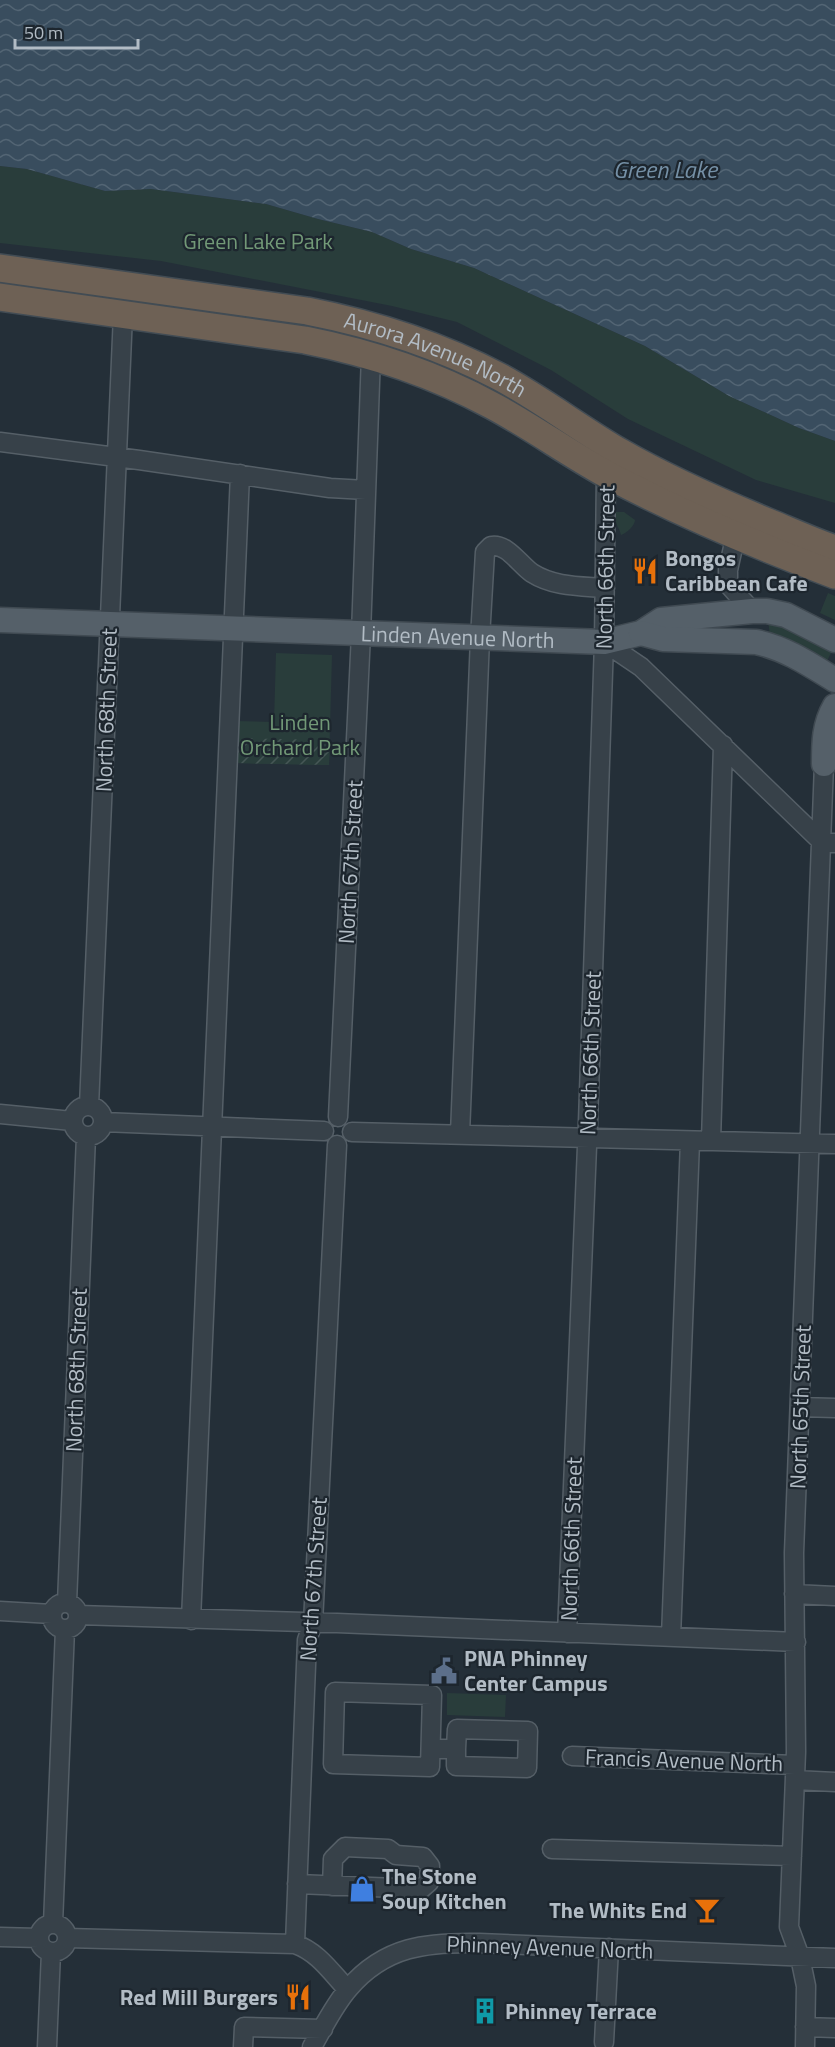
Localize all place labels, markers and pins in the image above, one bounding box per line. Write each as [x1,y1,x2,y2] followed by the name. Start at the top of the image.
[665,541,808,600] place label: Bongos Caribbean Cafe
[630,556,660,586] restaurant icon: Bongos Caribbean Cafe
[464,1641,608,1700] place label: PNA Phinney Center Campus
[429,1656,459,1686] public building icon: PNA Phinney Center Campus
[382,1859,507,1918] place label: The Stone Soup Kitchen
[347,1874,377,1904] shop icon: The Stone Soup Kitchen
[549,1893,687,1927] place label: The Whits End
[692,1895,722,1925] bar icon: The Whits End
[120,1980,278,2014] place label: Red Mill Burgers
[283,1982,313,2012] restaurant icon: Red Mill Burgers
[505,1994,657,2028] place label: Phinney Terrace
[470,1996,500,2026] building icon: Phinney Terrace

